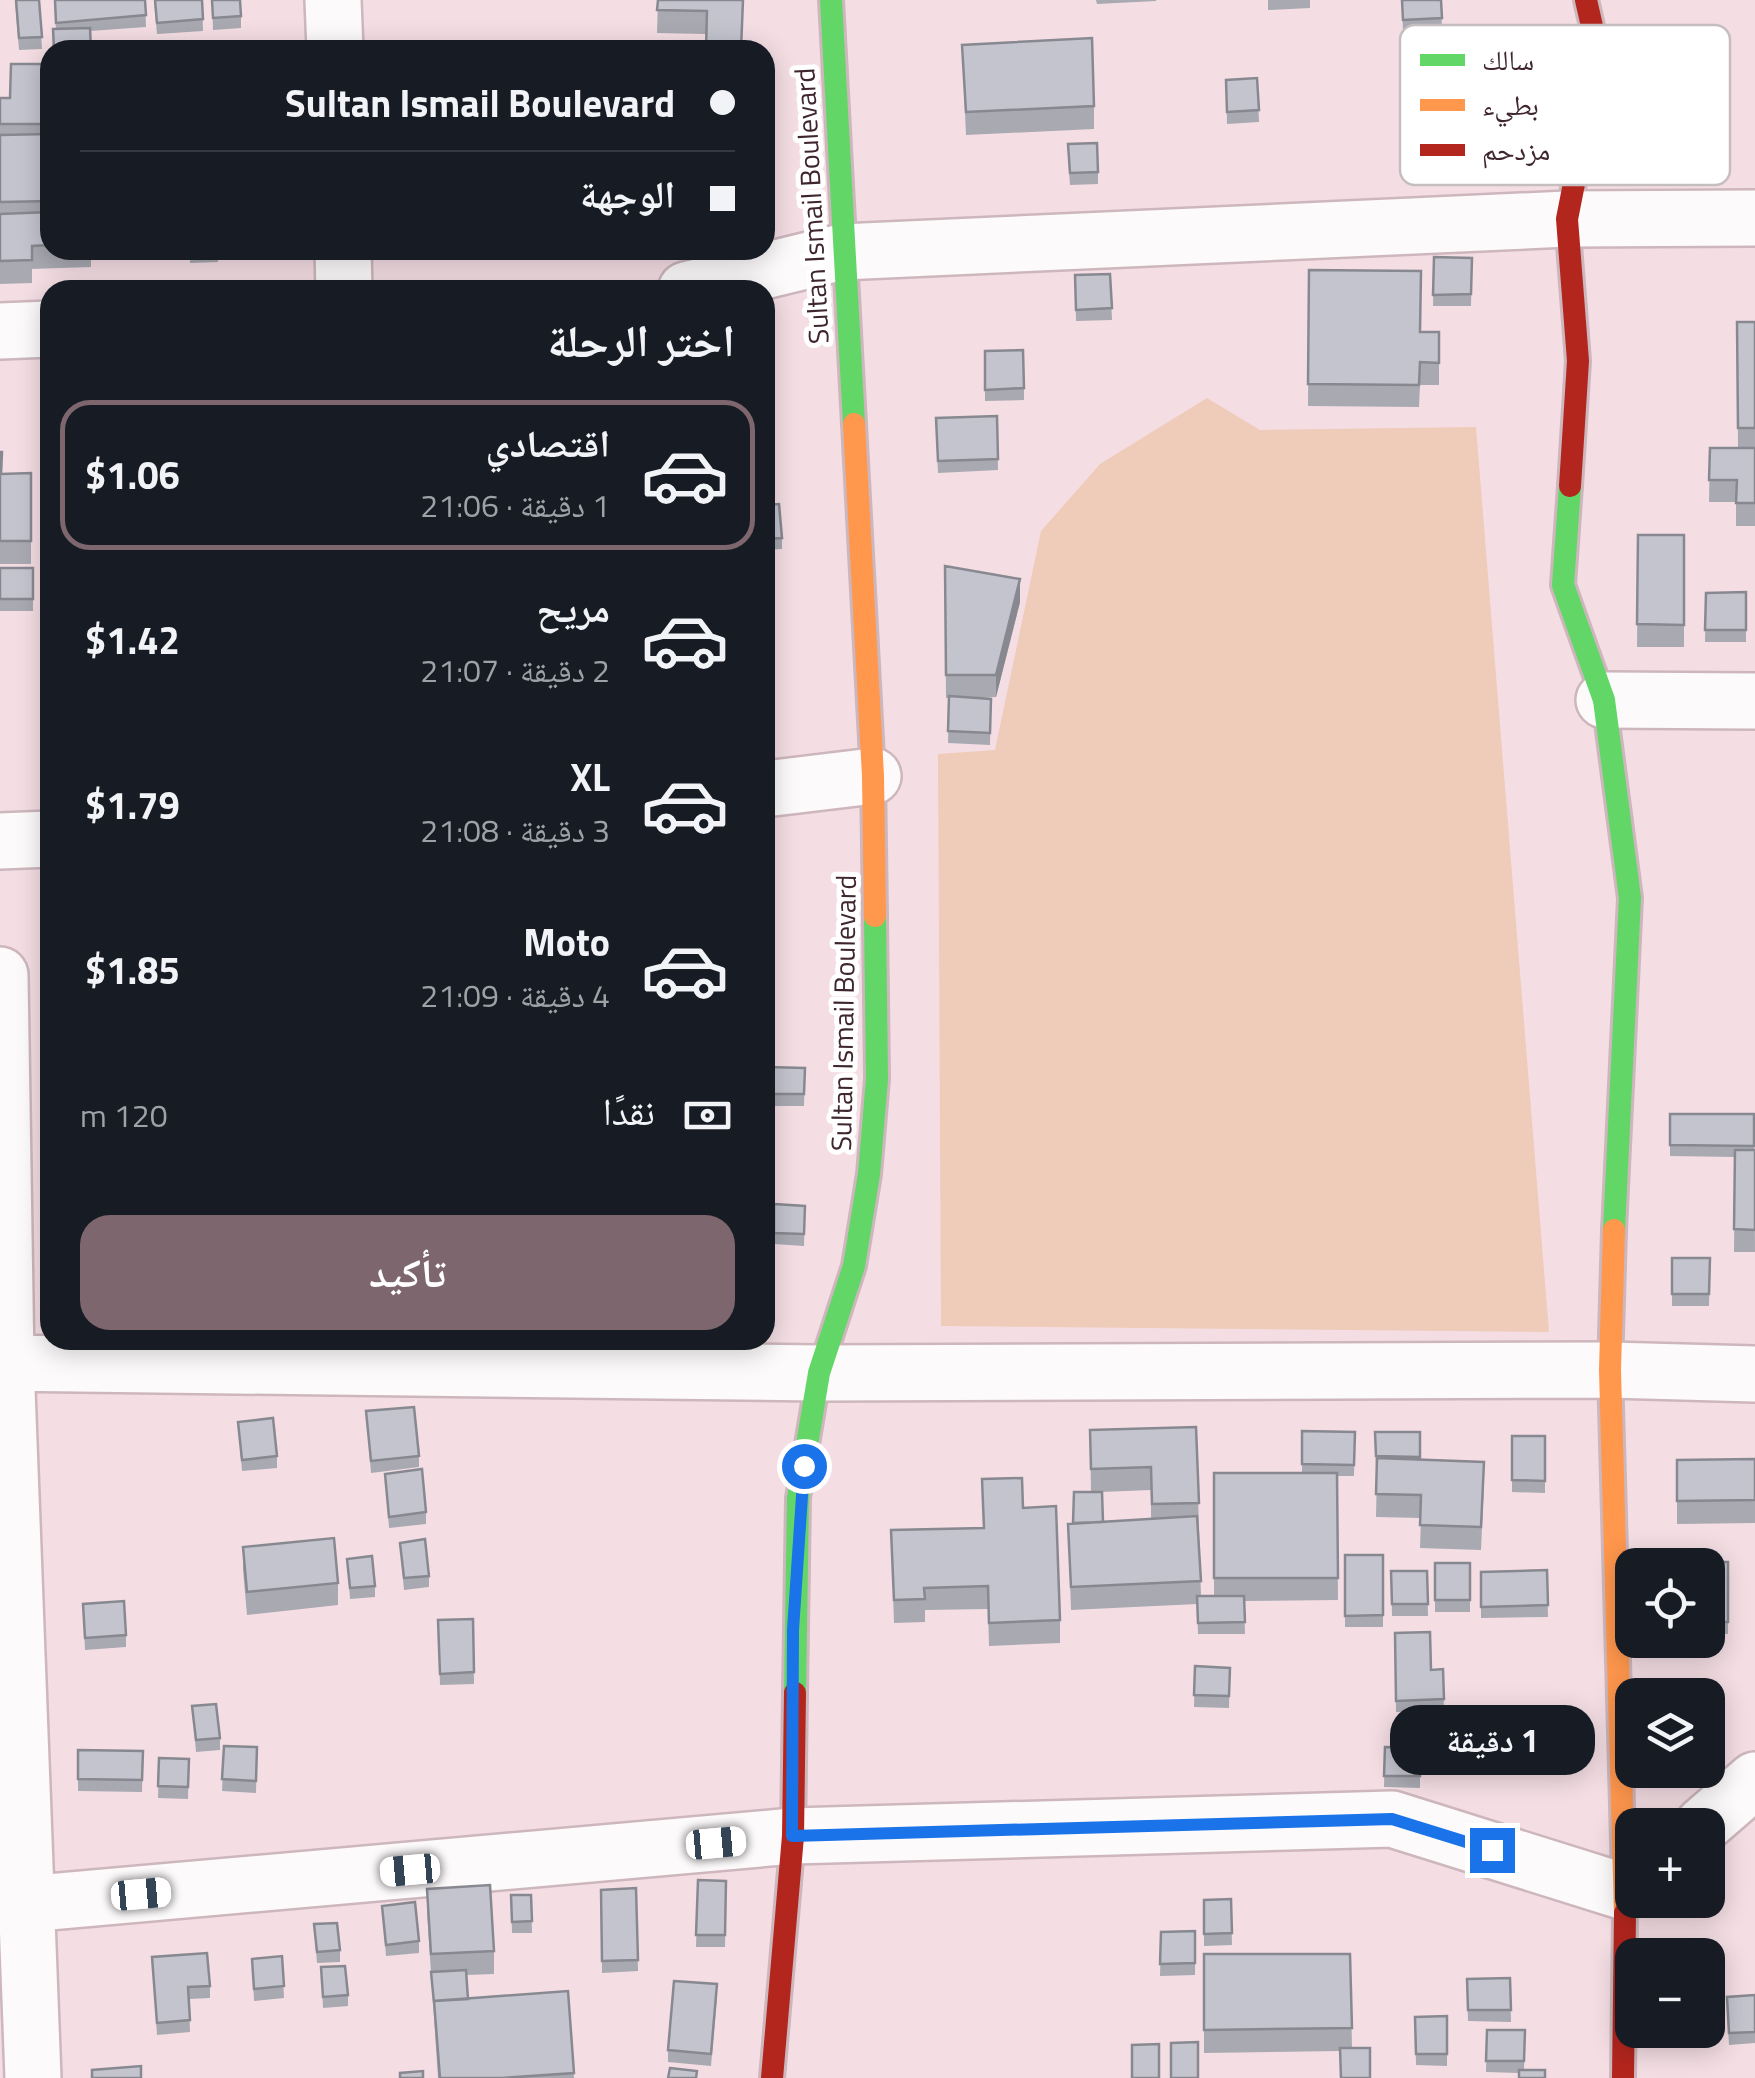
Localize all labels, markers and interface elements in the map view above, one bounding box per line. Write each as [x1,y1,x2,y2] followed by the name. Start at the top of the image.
[1400,25,1730,185] legend
[1482,38,1534,81] text: سالك
[782,67,840,345] street label: Sultan Ismail Boulevard
[285,74,675,132] text: Sultan Ismail Boulevard
[1482,83,1539,128] text: بطيء
[1482,128,1550,171] text: مزدحم
[580,165,675,223] text: الوجهة
[548,306,735,374] text: اختر الرحلة
[486,414,610,472] text: اقتصادي
[640,430,730,520] icon: car
[85,446,180,504] text: $1.06
[420,481,610,529] text: 1 دقيقة · 21:06
[536,579,610,637] text: مريح
[640,595,730,685] icon: car
[85,611,180,669] text: $1.42
[420,646,610,694] text: 2 دقيقة · 21:07
[570,748,610,806] text: XL
[640,760,730,850] icon: car
[85,776,180,834] text: $1.79
[420,806,610,854] text: 3 دقيقة · 21:08
[819,874,867,1152] street label: Sultan Ismail Boulevard
[523,913,610,971] text: Moto
[640,925,730,1015] icon: car
[85,941,180,999] text: $1.85
[420,971,610,1019] text: 4 دقيقة · 21:09
[603,1082,655,1140] text: نقدًا
[680,1088,735,1143] icon: cash
[80,1091,168,1139] text: 120 m
[80,1215,735,1330] button: تأكيد
[782,1444,827,1489] route start
[1615,1548,1725,2048] map controls
[1615,1548,1725,1658] button: locate
[1615,1678,1725,1788] button: layers
[1390,1705,1594,1775] callout: 1 دقيقة
[1446,1716,1539,1764] text: 1 دقيقة
[1615,1808,1725,1918] button: +
[685,1825,747,1861] car
[1470,1828,1515,1873] route end
[379,1852,441,1888] car
[110,1876,172,1912] car
[1615,1938,1725,2048] button: −

